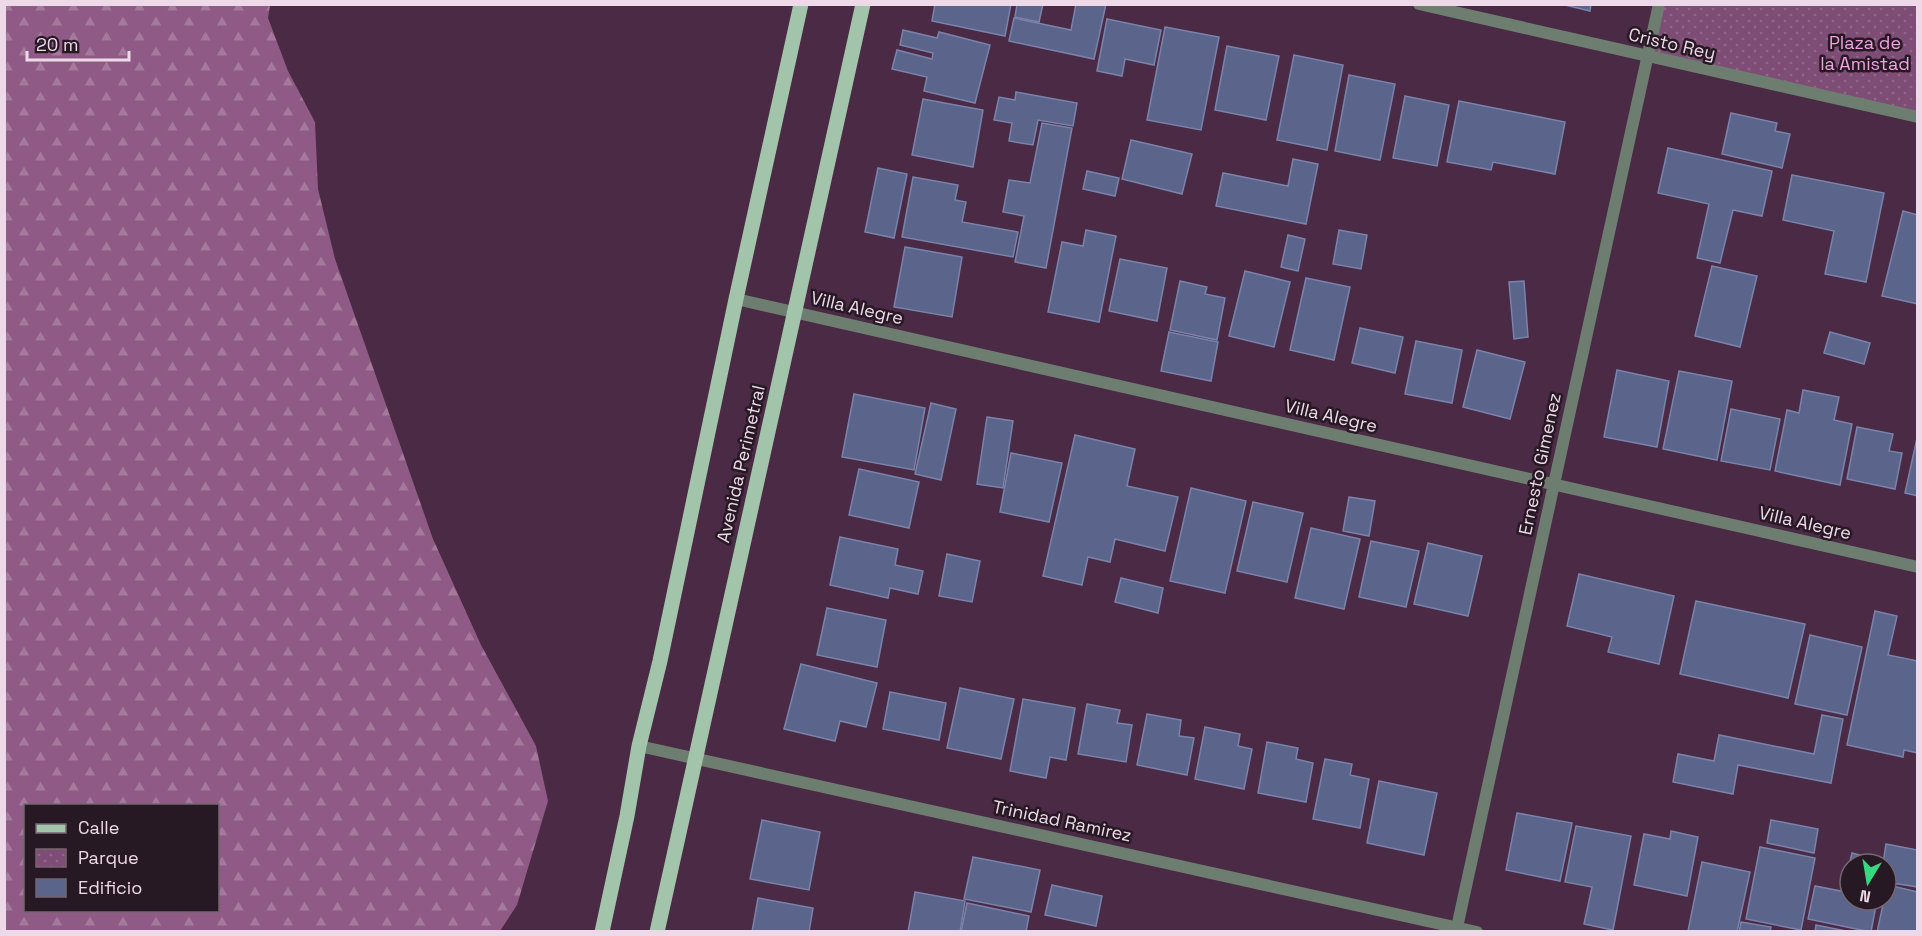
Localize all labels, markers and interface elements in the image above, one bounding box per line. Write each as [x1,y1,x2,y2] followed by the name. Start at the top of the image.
[1626,22,1718,65] street label: Cristo Rey
[27,24,129,62] scale bar
[1820,31,1910,75] park label: Plaza de la Amistad
[36,33,79,56] text: 20 m
[809,286,906,329] street label: Villa Alegre
[711,383,770,545] street label: Avenida Perimetral
[1513,391,1566,537] street label: Ernesto Gimenez
[1283,394,1380,437] street label: Villa Alegre
[1757,501,1854,544] street label: Villa Alegre
[990,795,1134,846] street label: Trinidad Ramirez
[24,804,219,912] legend
[78,816,119,839] text: Calle
[78,846,139,869] text: Parque
[1838,852,1898,912] north arrow
[78,876,142,899] text: Edificio
[1858,885,1873,908] text: N

